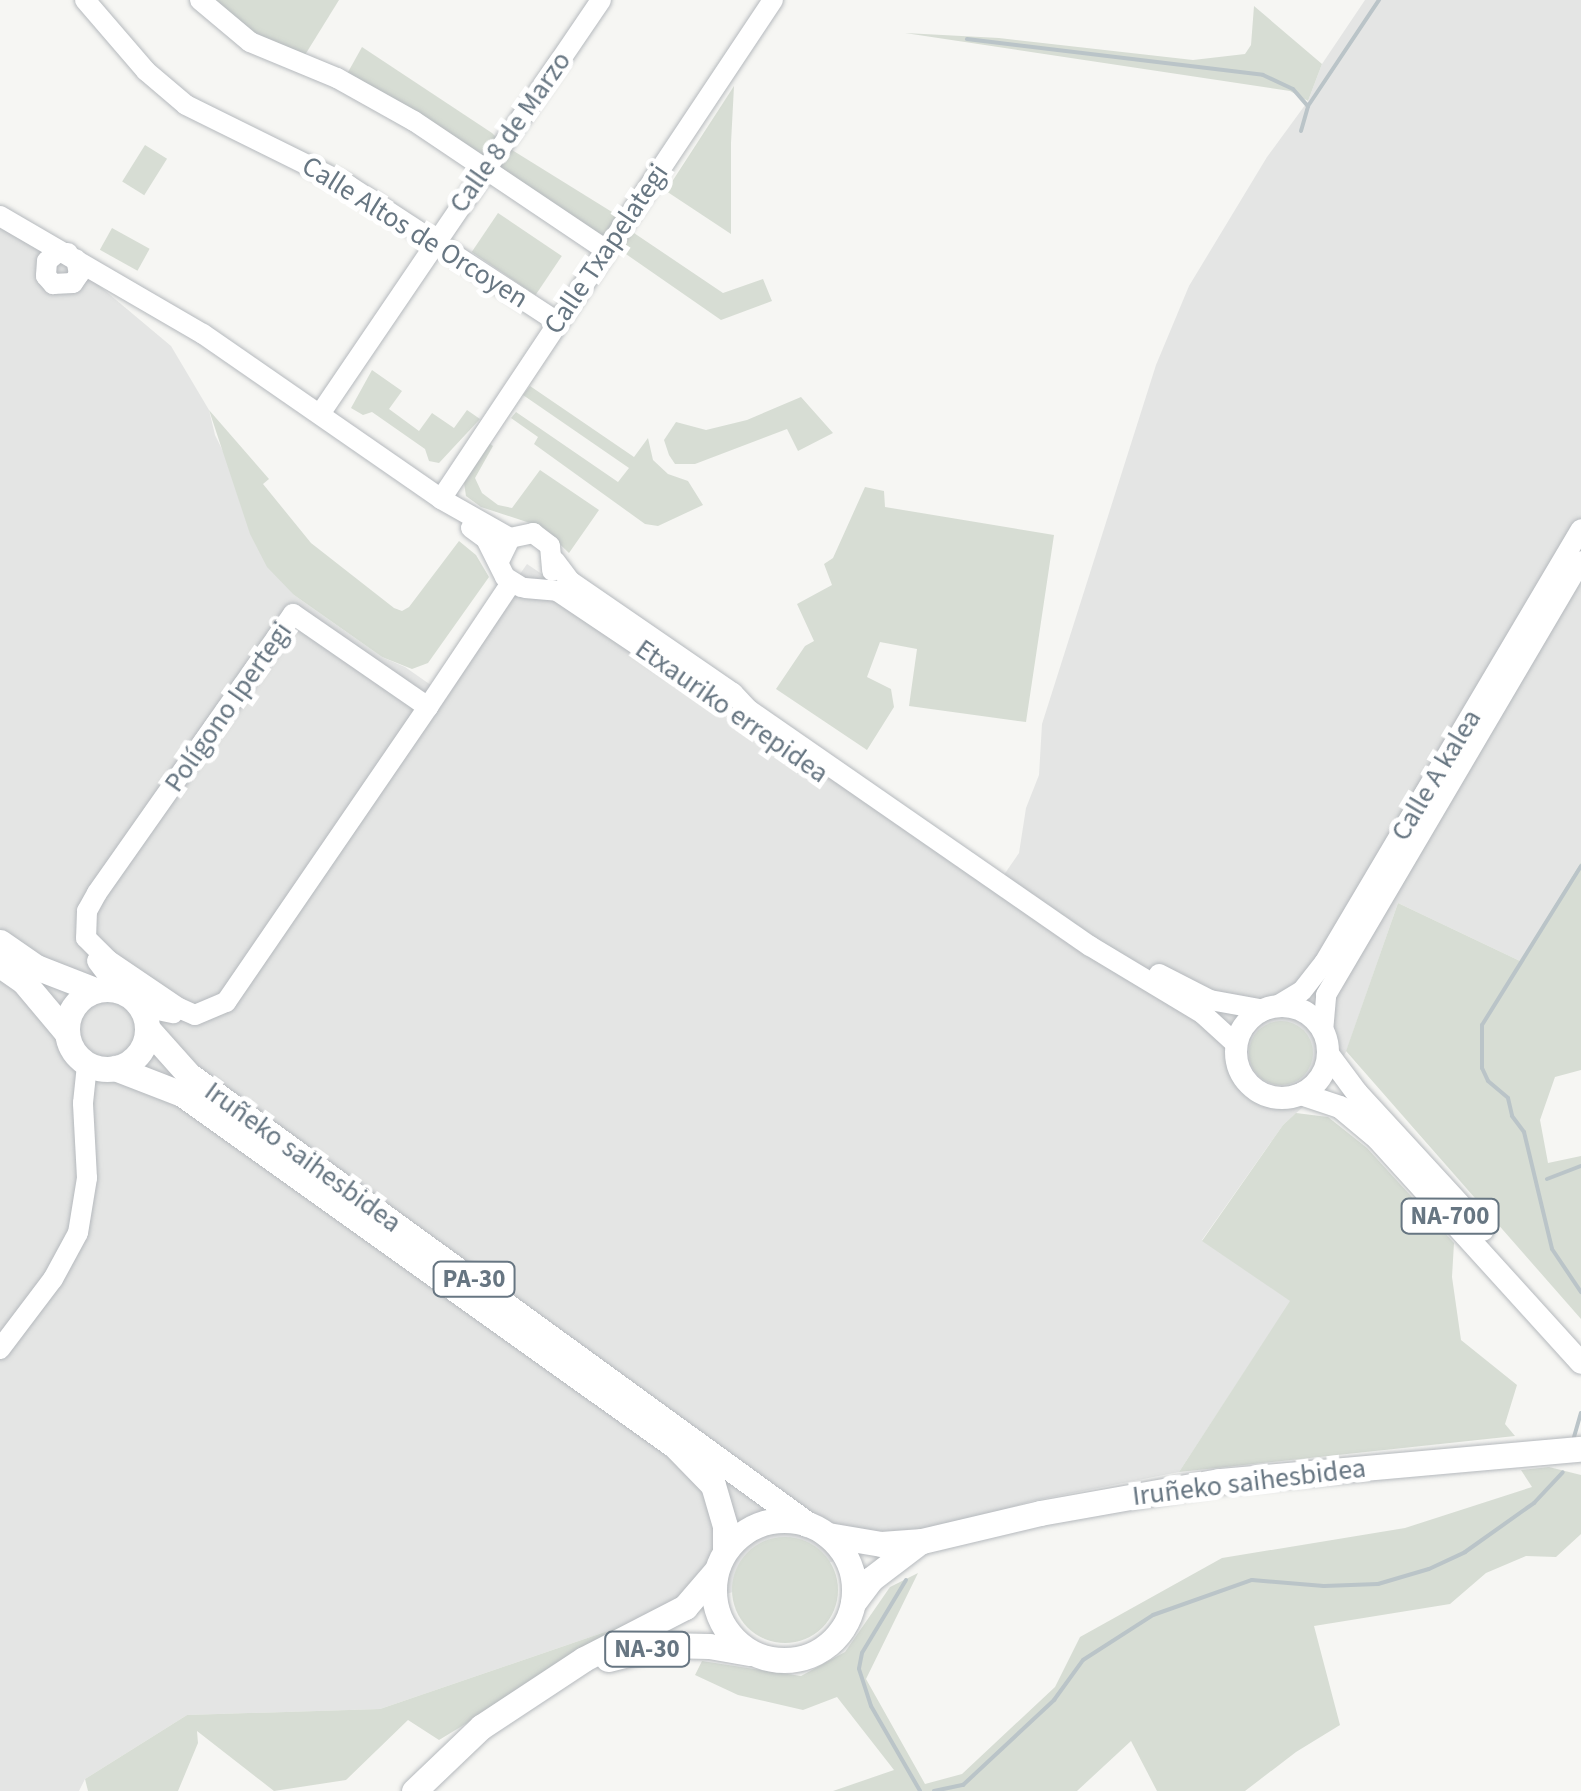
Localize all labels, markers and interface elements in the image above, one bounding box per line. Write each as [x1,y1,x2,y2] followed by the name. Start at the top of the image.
[442,45,578,219] street label: Calle 8 de Marzo
[296,149,534,315] street label: Calle Altos de Orcoyen
[537,157,675,341] street label: Calle Txapelategi
[157,616,299,798] street label: Polígono Ipertegi
[629,632,835,790] street label: Etxauriko errepidea
[1384,703,1488,847] street label: Calle A kalea
[198,1074,408,1240] street label: Iruñeko saihesbidea
[1400,1196,1500,1236] road number: NA-700
[432,1259,516,1299] road number: PA-30
[1130,1451,1368,1513] street label: Iruñeko saihesbidea
[602,1629,692,1669] road number: NA-30

